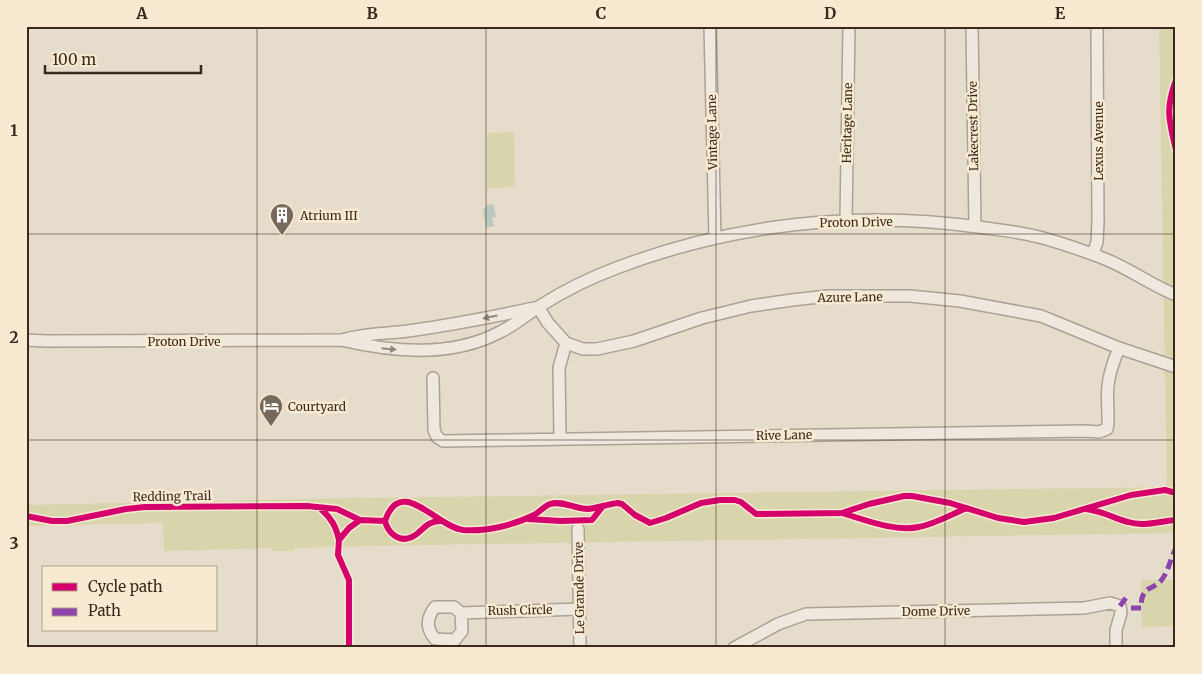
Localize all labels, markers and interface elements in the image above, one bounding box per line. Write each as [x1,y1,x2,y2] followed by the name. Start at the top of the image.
[135,3,148,23] text: A
[366,3,378,23] text: B
[596,3,606,23] text: C
[824,3,836,23] text: D
[1055,3,1066,23] text: E
[45,42,201,74] scale bar
[52,50,96,69] text: 100 m
[965,81,981,171] street label: Lakecrest Drive
[839,82,855,164] street label: Heritage Lane
[704,94,720,171] street label: Vintage Lane
[1091,101,1106,181] street label: Lexus Avenue
[10,120,18,140] text: 1
[269,202,295,236] building icon: Atrium III
[299,208,358,223] place label: Atrium III
[819,214,893,230] street label: Proton Drive
[816,289,883,305] street label: Azure Lane
[482,313,497,321] one-way arrow
[9,327,19,347] text: 2
[147,334,221,349] street label: Proton Drive
[382,345,398,353] one-way arrow
[258,393,284,427] hotel icon: Courtyard
[288,399,346,414] place label: Courtyard
[756,427,812,443] street label: Rive Lane
[133,488,212,504] street label: Redding Trail
[9,533,19,553] text: 3
[571,542,587,634] street label: Le Grande Drive
[42,566,218,632] legend
[88,577,163,596] text: Cycle path
[88,601,121,620] text: Path
[487,602,553,618] street label: Rush Circle
[902,603,970,619] street label: Dome Drive

